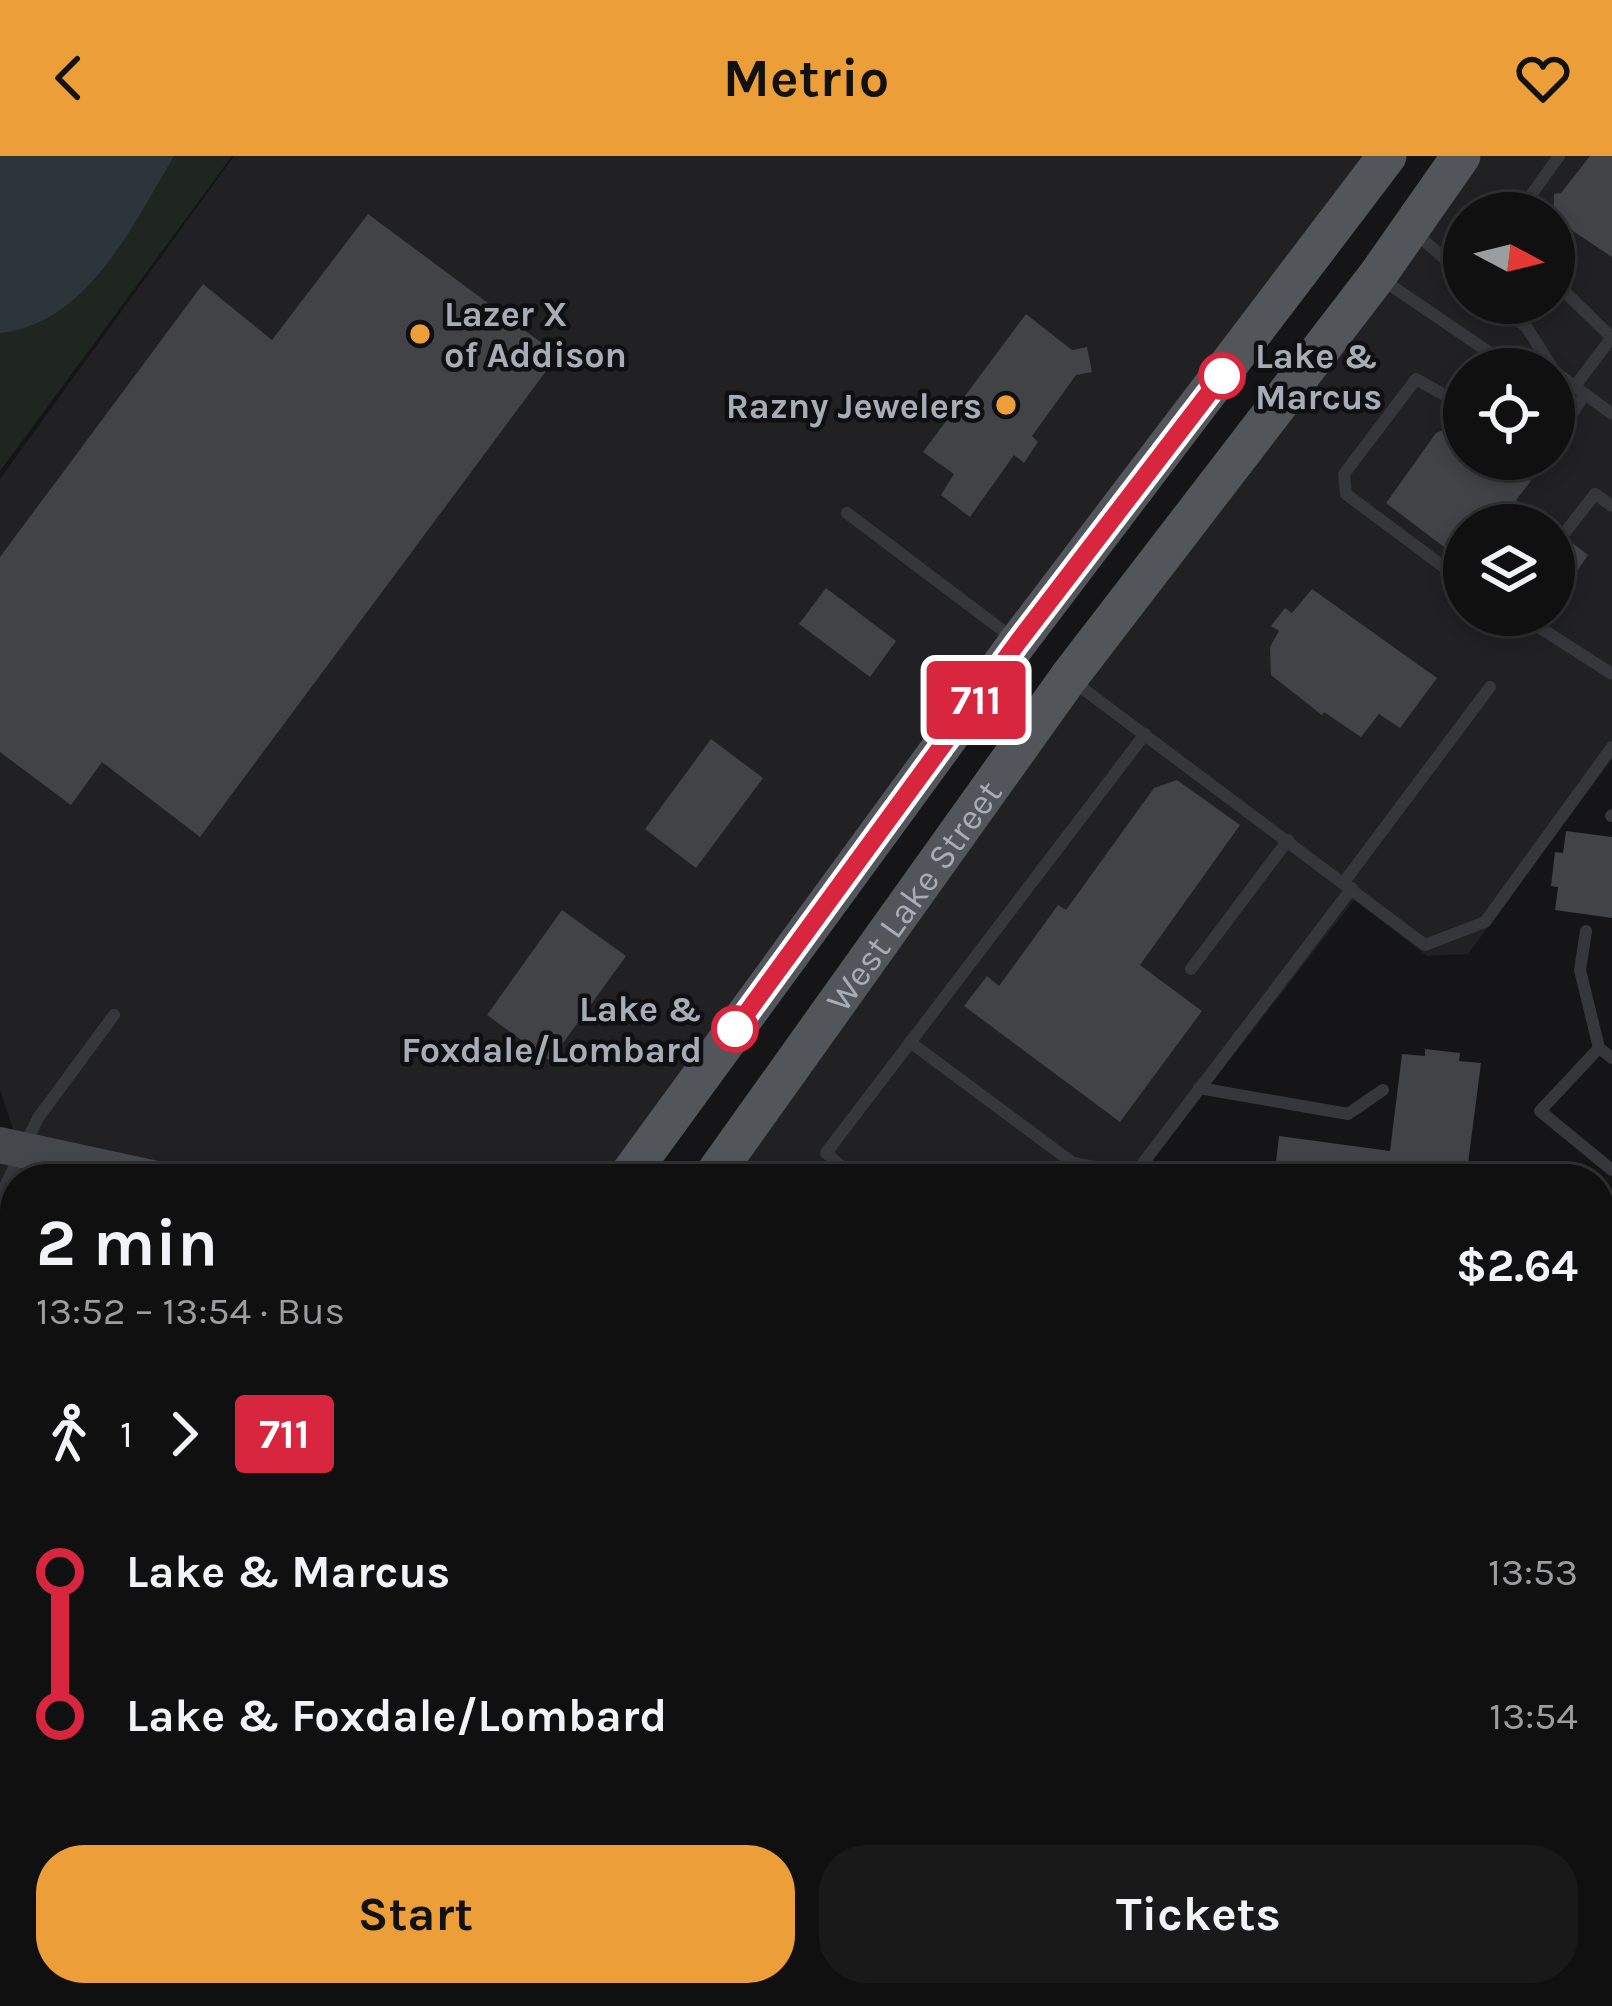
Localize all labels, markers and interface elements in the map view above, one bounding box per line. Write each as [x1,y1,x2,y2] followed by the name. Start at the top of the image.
[36,45,102,111] icon: back
[1510,45,1576,111] icon: heart
[723,46,889,110] text: Metrio
[1443,192,1575,324] north arrow
[1443,192,1575,636] map controls
[444,293,627,376] place label: Lazer X of Addison
[407,321,433,347] marker: Lazer X of Addison
[1255,335,1382,418] place label: Lake & Marcus
[1443,348,1575,480] button: locate
[1200,354,1244,398] marker: Lake & Marcus
[726,385,982,428] place label: Razny Jewelers
[993,392,1019,418] marker: Razny Jewelers
[1443,504,1575,636] button: layers
[907,661,1045,739] line badge: 711
[951,675,1001,725] text: 711
[817,773,1010,1020] street label: West Lake Street
[401,988,702,1071] place label: Lake & Foxdale/Lombard
[713,1007,757,1051] marker: Lake & Foxdale/Lombard
[36,1204,218,1282] text: 2 min
[1456,1240,1578,1292] text: $2.64
[36,1288,345,1334] text: 13:52 – 13:54 · Bus
[36,1401,102,1467] icon: walk
[151,1401,217,1467] icon: forward
[259,1409,310,1459] text: 711
[120,1411,133,1457] text: 1
[126,1546,450,1598] text: Lake & Marcus
[1488,1549,1578,1595] text: 13:53
[126,1690,667,1742] text: Lake & Foxdale/Lombard
[1489,1693,1578,1739] text: 13:54
[36,1845,795,1983] button: Start
[819,1845,1578,1983] button: Tickets

